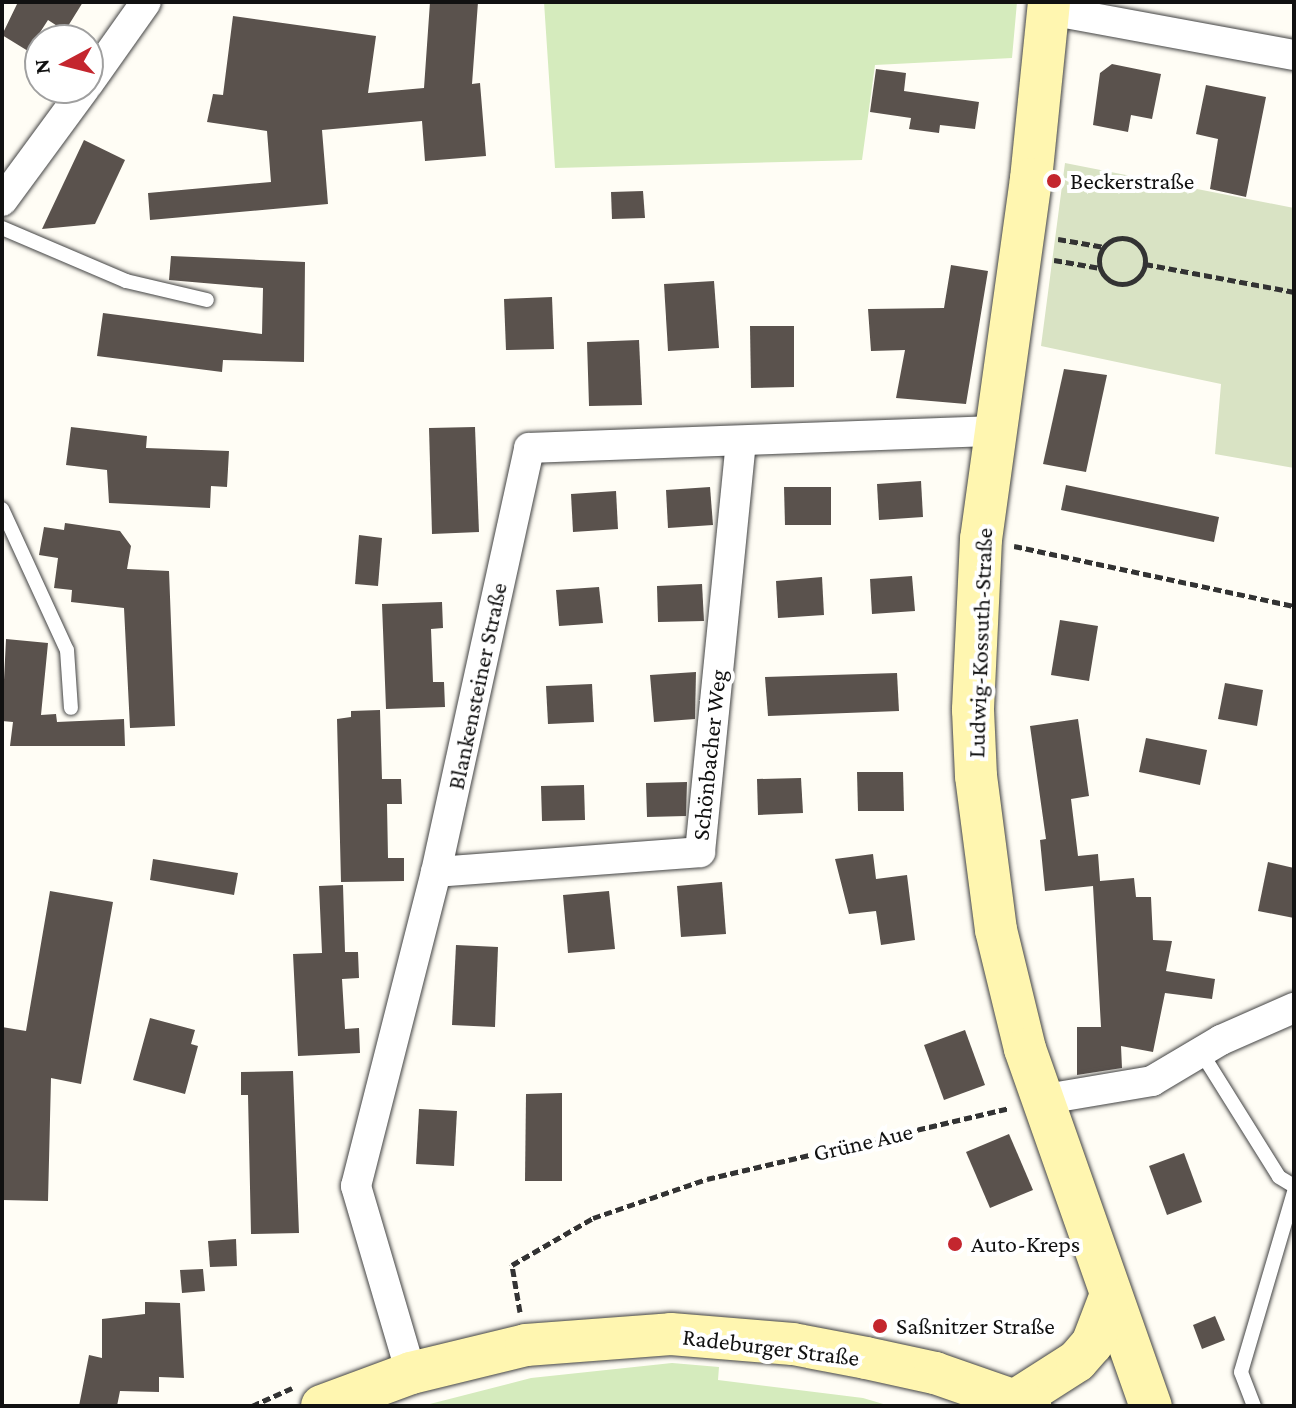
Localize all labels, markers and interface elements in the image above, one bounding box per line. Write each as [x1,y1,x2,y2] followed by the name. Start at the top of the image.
[24,24,104,104] north arrow
[28,58,55,76] text: N
[1070,167,1194,195] place label: Beckerstraße
[1045,172,1063,190] marker: Beckerstraße
[962,527,998,759] street label: Ludwig-Kossuth-Straße
[441,580,513,792] street label: Blankensteiner Straße
[686,668,732,842] street label: Schönbacher Weg
[811,1117,915,1167] street label: Grüne Aue
[971,1230,1080,1258] place label: Auto-Kreps
[946,1235,964,1253] marker: Auto-Kreps
[896,1312,1055,1340] place label: Saßnitzer Straße
[871,1317,889,1335] marker: Saßnitzer Straße
[681,1322,861,1372] street label: Radeburger Straße

